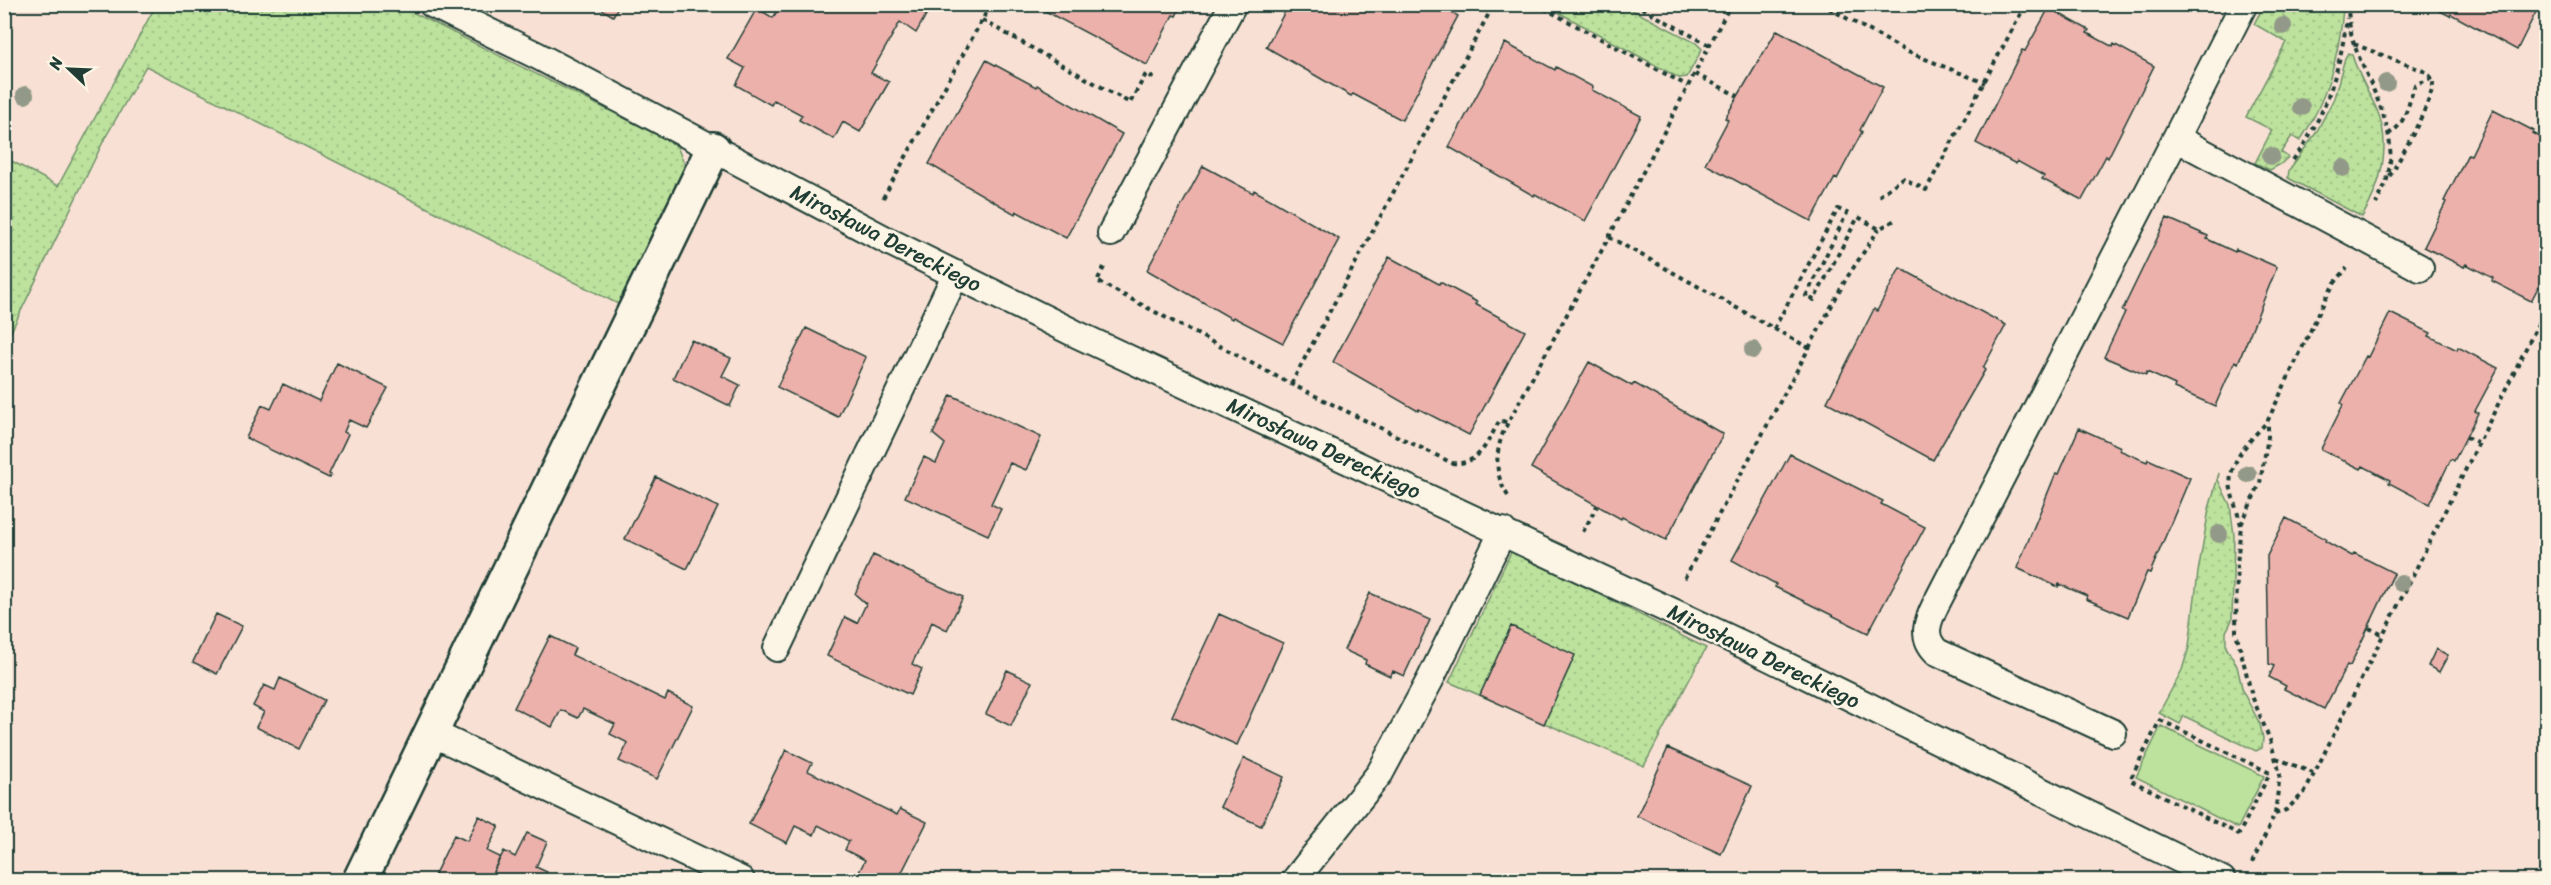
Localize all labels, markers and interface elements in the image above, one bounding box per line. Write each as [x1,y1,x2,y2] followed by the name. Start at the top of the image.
[39,39,99,99] north arrow
[40,52,72,75] text: N
[783,173,989,303] street label: Mirosława Dereckiego
[1220,386,1428,510] street label: Mirosława Dereckiego
[1661,592,1867,720] street label: Mirosława Dereckiego

